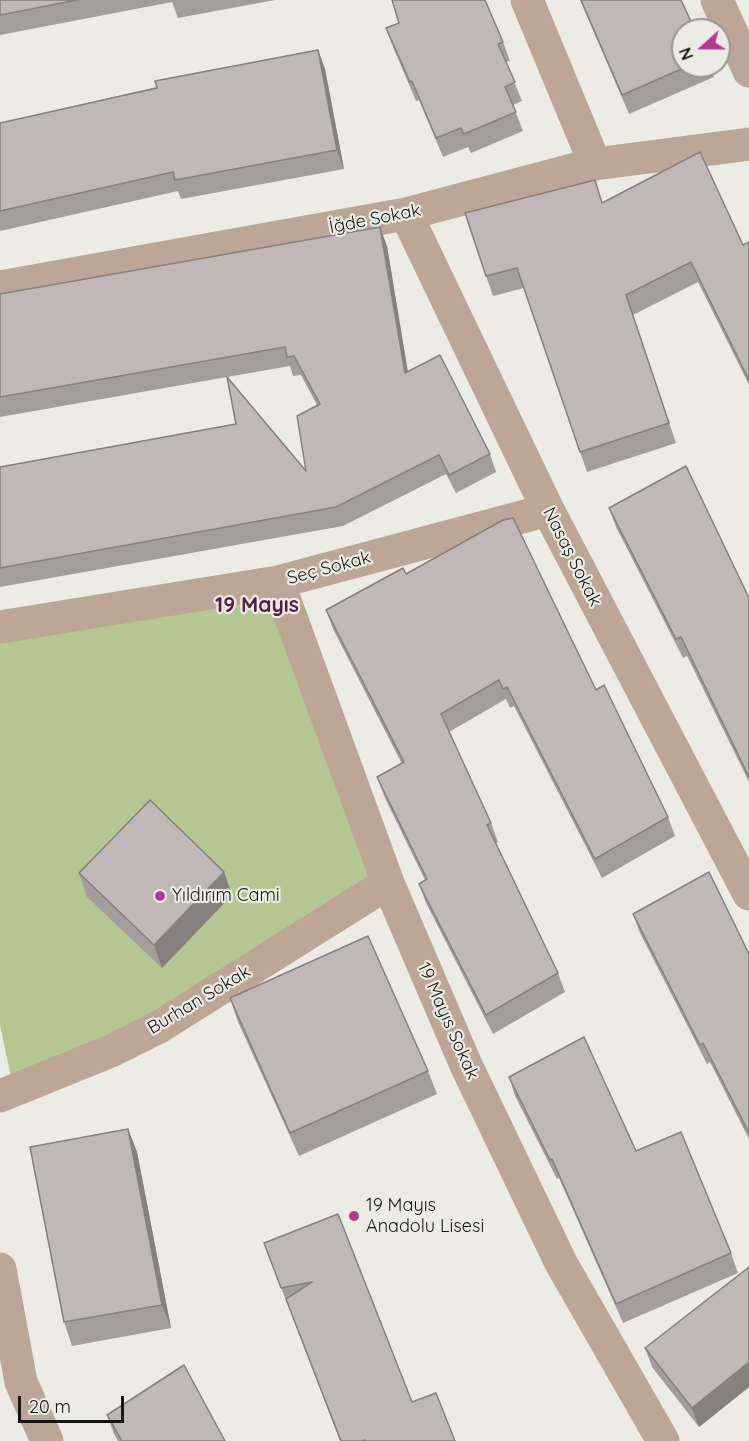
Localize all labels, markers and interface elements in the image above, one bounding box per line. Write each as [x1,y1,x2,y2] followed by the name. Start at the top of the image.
[671,18,731,78] north arrow
[675,45,698,63] text: N
[327,200,423,238] street label: İğde Sokak
[538,504,606,610] street label: Nasaş Sokak
[285,546,373,590] street label: Seç Sokak
[215,593,299,619] district label: 19 Mayıs
[172,885,280,907] place label: Yıldırım Cami
[153,889,167,903] marker: Yıldırım Cami
[413,959,483,1083] street label: 19 Mayıs Sokak
[144,961,254,1039] street label: Burhan Sokak
[366,1195,484,1238] place label: 19 Mayıs Anadolu Lisesi
[347,1209,361,1223] marker: 19 Mayıs Anadolu Lisesi
[21,1384,128,1422] scale bar
[29,1395,71,1418] text: 20 m

